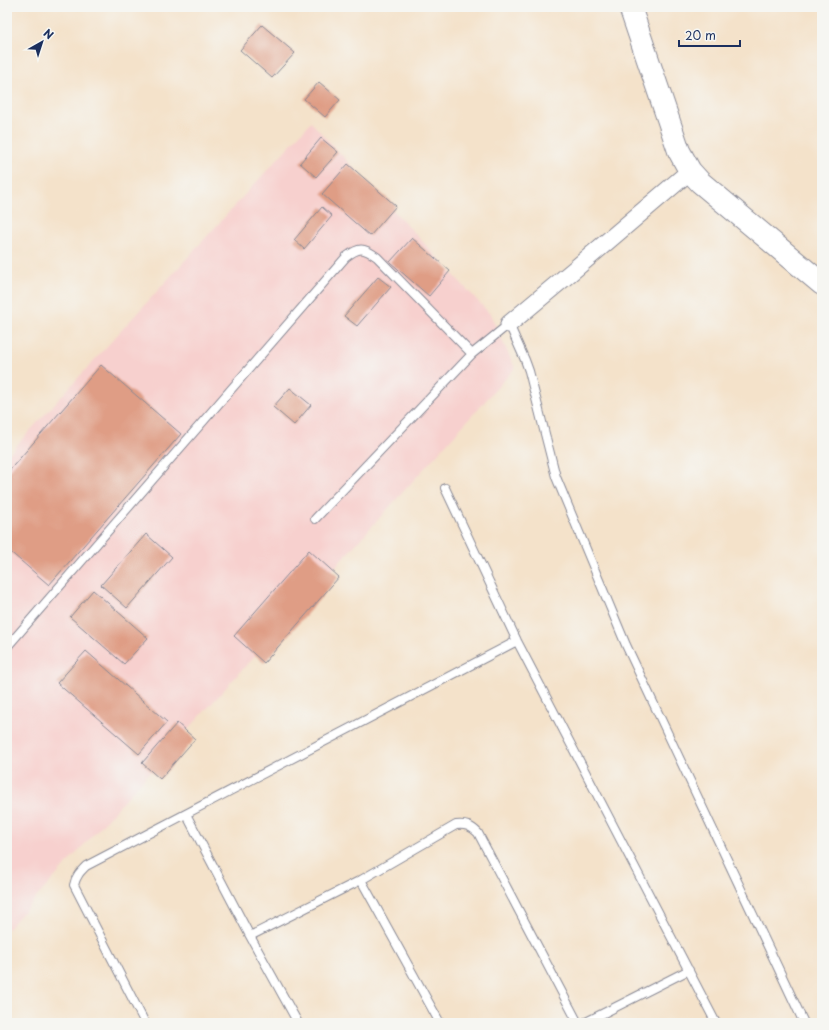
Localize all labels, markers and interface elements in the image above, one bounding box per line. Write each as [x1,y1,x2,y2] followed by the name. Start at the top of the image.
[22,22,62,62] north arrow
[679,22,740,48] scale bar
[40,24,58,43] text: N
[685,26,716,44] text: 20 m

